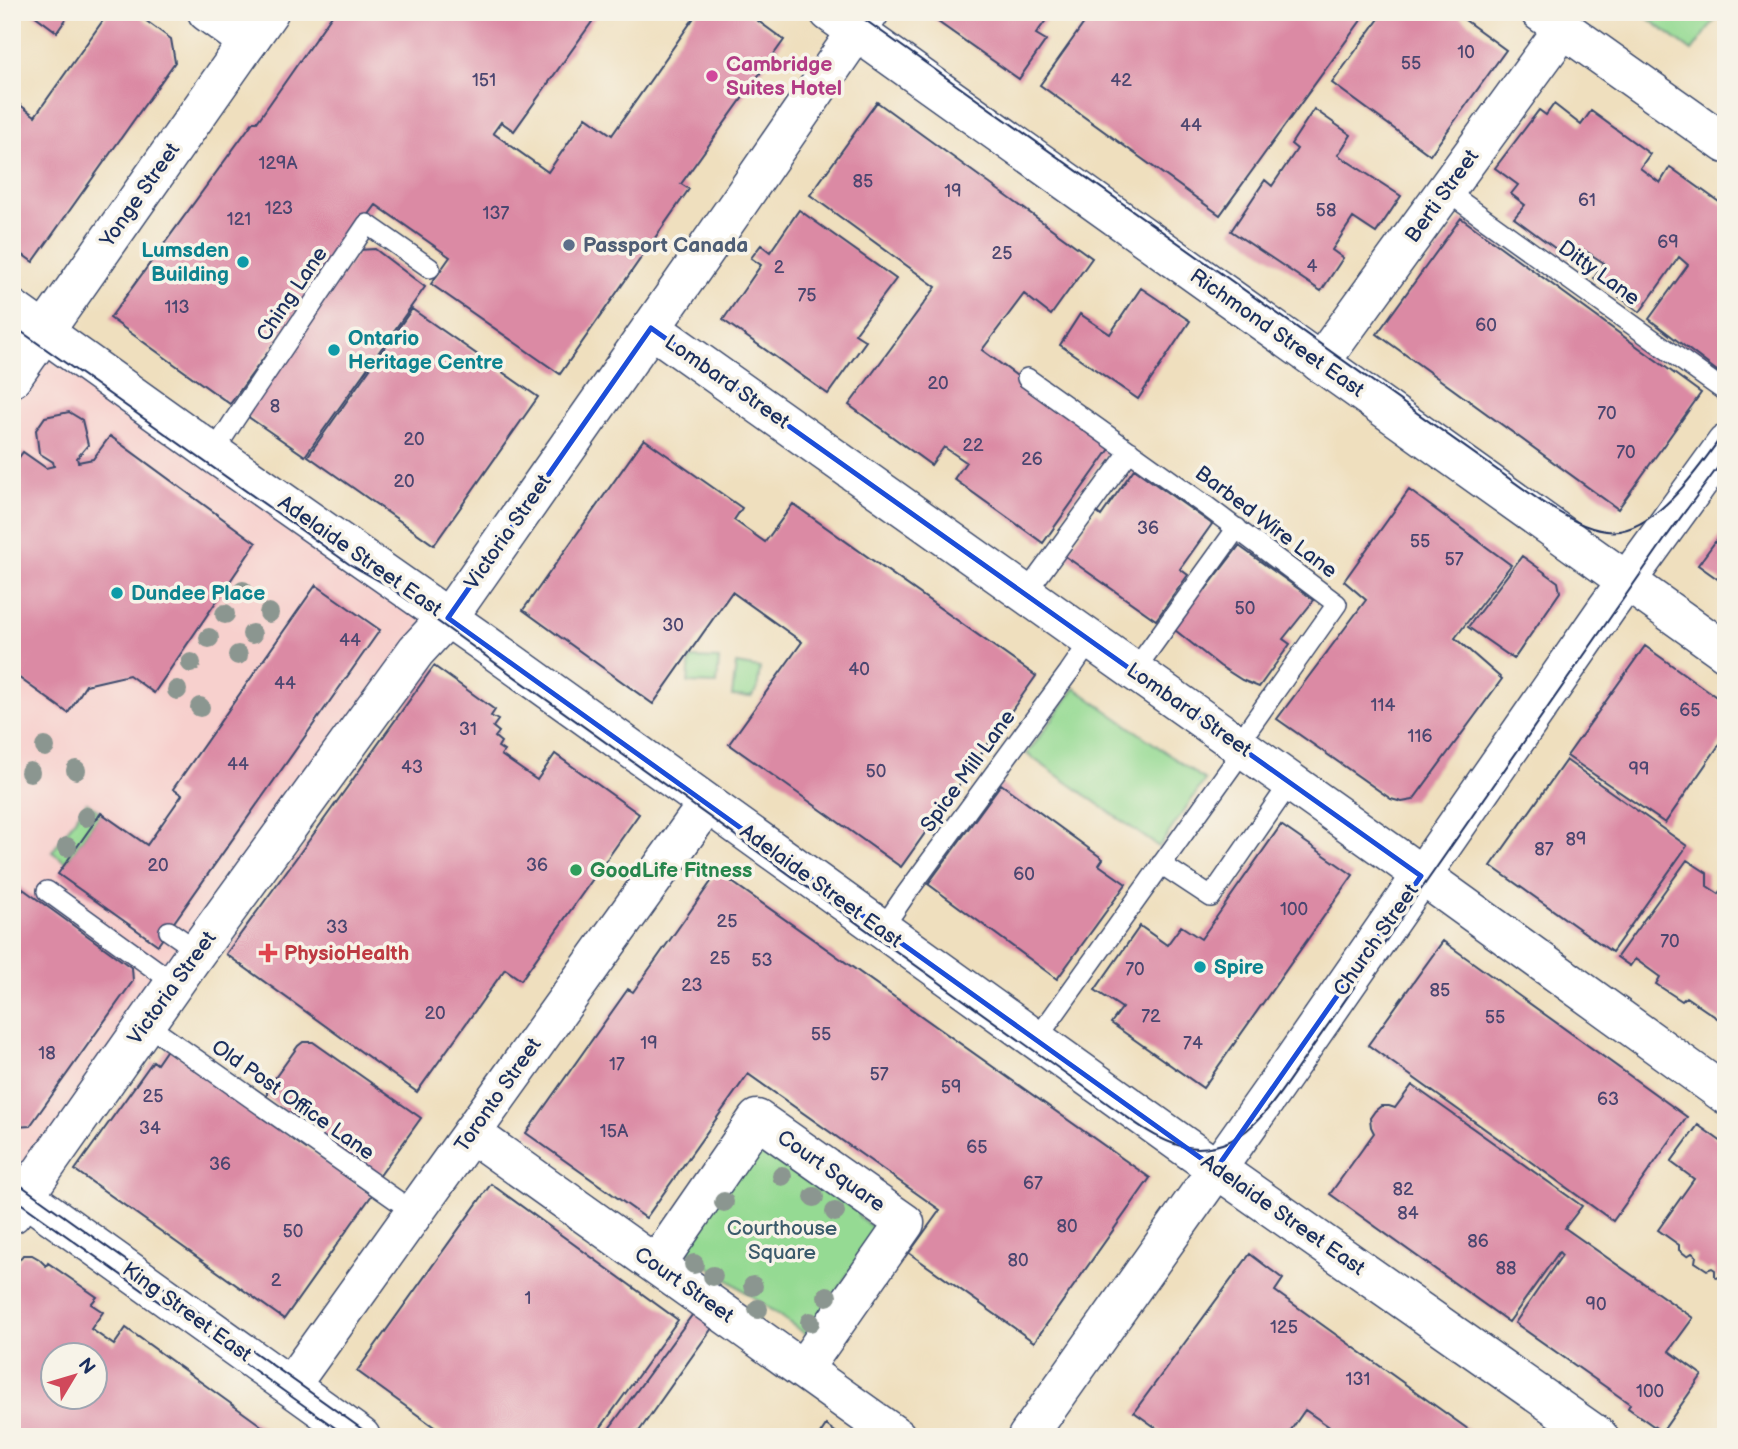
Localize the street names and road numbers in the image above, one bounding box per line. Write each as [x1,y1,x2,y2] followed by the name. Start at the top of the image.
[94,138,185,253] street label: Yonge Street
[1400,144,1484,247] street label: Berti Street
[1553,235,1645,311] street label: Ditty Lane
[251,242,333,346] street label: Ching Lane
[1185,263,1369,403] street label: Richmond Street East
[660,330,795,435] street label: Lombard Street
[1190,461,1342,583] street label: Barbed Wire Lane
[459,469,557,594] street label: Victoria Street
[273,490,447,622] street label: Adelaide Street East
[1122,658,1257,763] street label: Lombard Street
[915,705,1021,837] street label: Spice Mill Lane
[735,819,907,953] street label: Adelaide Street East
[1328,879,1424,1001] street label: Church Street
[122,926,222,1050] street label: Victoria Street
[449,1033,547,1157] street label: Toronto Street
[207,1034,379,1166] street label: Old Post Office Lane
[772,1125,890,1217] street label: Court Square
[1196,1149,1370,1281] street label: Adelaide Street East
[630,1242,739,1329] street label: Court Street
[118,1257,257,1368] street label: King Street East

